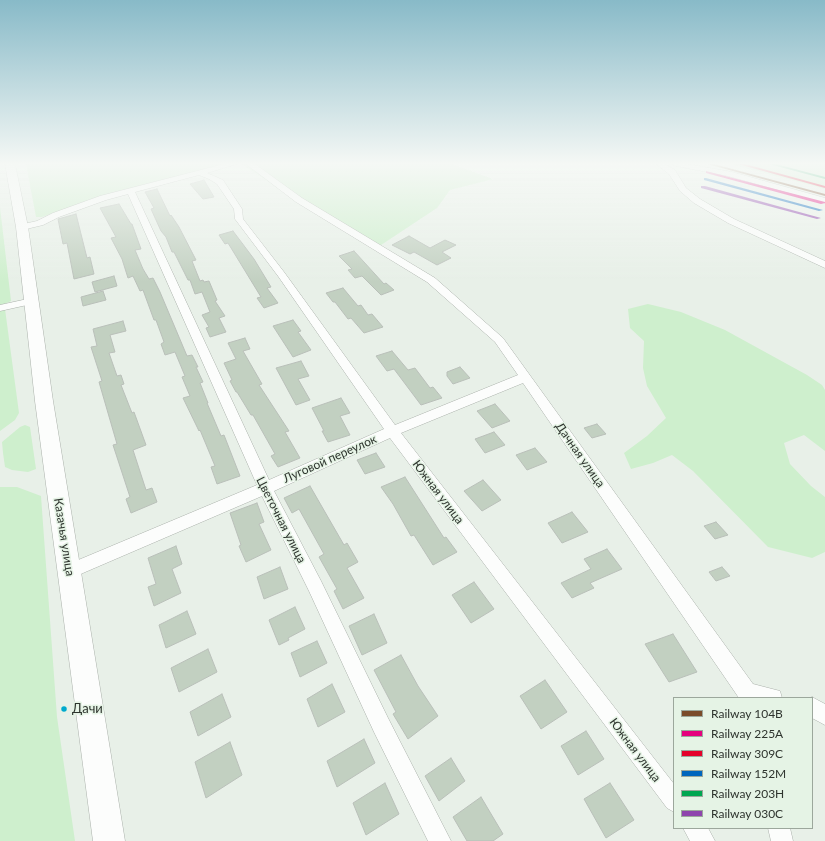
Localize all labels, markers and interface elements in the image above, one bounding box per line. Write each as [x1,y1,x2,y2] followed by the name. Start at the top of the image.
[552,420,608,490] street label: Дачная улица
[281,432,379,486] street label: Луговой переулок
[409,457,467,527] street label: Южная улица
[253,475,309,565] street label: Цветочная улица
[51,497,77,577] street label: Казачья улица
[673,697,813,829] legend
[72,701,103,717] place label: Дачи
[59,704,69,714] marker: Дачи
[711,706,783,721] text: Railway 104В
[606,715,664,785] street label: Южная улица
[711,726,783,741] text: Railway 225А
[711,746,783,761] text: Railway 309С
[711,766,786,781] text: Railway 152М
[711,786,784,801] text: Railway 203Н
[711,806,783,821] text: Railway 030C

